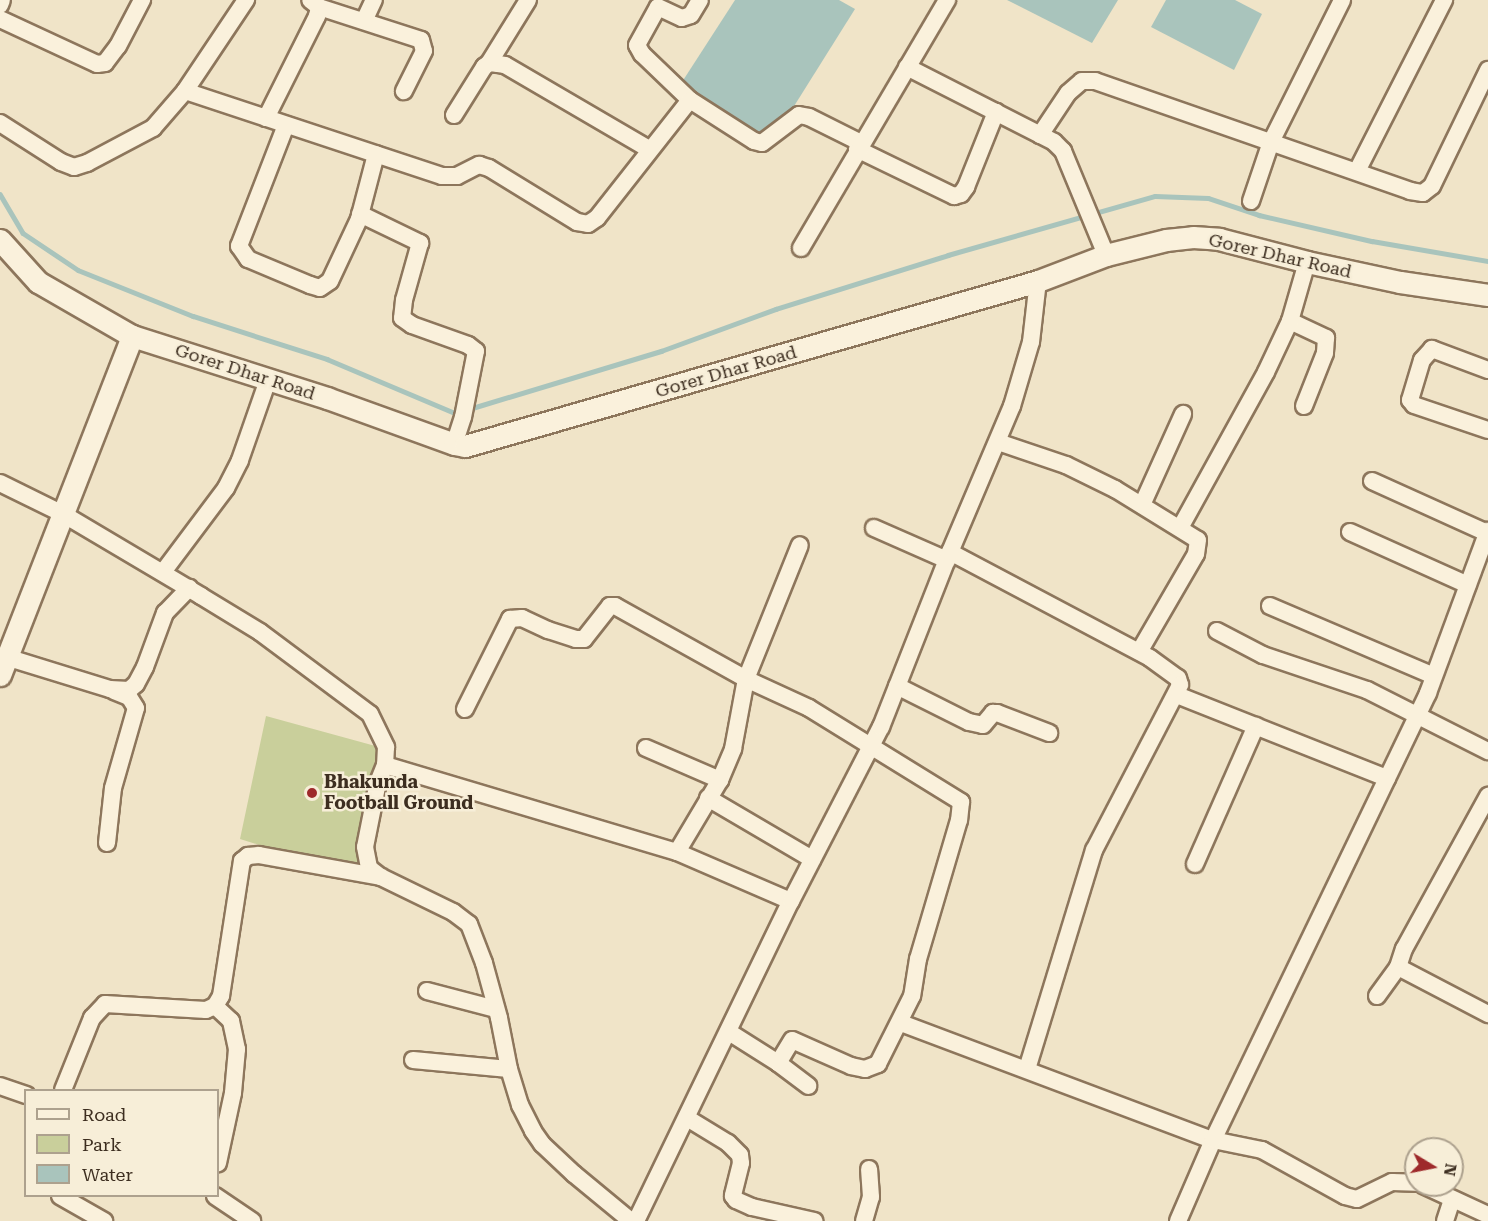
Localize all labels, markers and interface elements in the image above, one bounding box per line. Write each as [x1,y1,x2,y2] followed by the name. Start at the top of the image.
[1206,229,1354,283] street label: Gorer Dhar Road
[172,339,318,405] street label: Gorer Dhar Road
[653,342,799,402] street label: Gorer Dhar Road
[324,772,473,814] place label: Bhakunda Football Ground
[305,786,319,800] marker: Bhakunda Football Ground
[24,1089,219,1197] legend
[82,1104,126,1125] text: Road
[82,1134,122,1155] text: Park
[1404,1137,1464,1197] north arrow
[1440,1162,1461,1178] text: N
[82,1164,133,1185] text: Water

